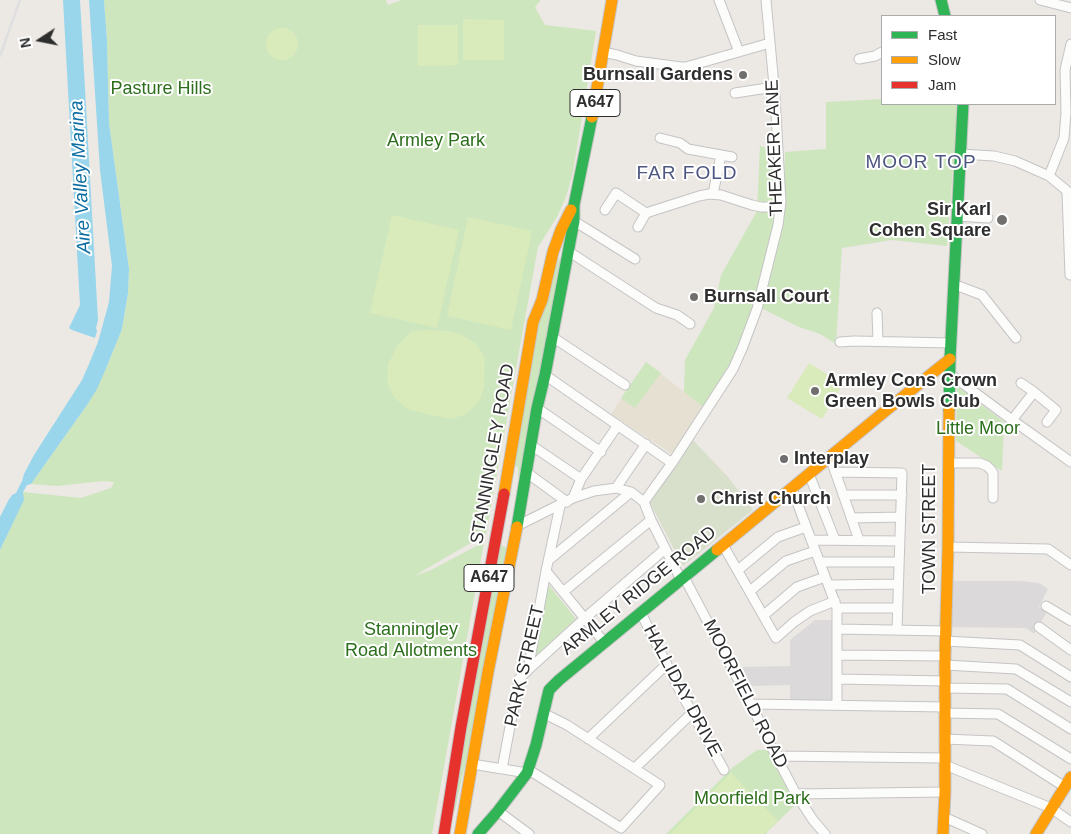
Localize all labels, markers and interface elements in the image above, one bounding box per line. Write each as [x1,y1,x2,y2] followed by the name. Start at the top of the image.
[15,15,65,65] north arrow
[881,15,1056,105] legend
[928,26,957,43] text: Fast
[16,36,34,49] text: N
[928,51,961,68] text: Slow
[583,64,733,86] place label: Burnsall Gardens
[737,69,749,81] marker: Burnsall Gardens
[928,76,956,93] text: Jam
[110,78,212,100] park label: Pasture Hills
[762,79,788,217] street label: THEAKER LANE
[570,90,620,116] road number: A647
[66,100,96,254] water label: Aire Valley Marina
[387,130,485,152] park label: Armley Park
[864,152,978,174] district label: MOOR TOP
[636,163,738,185] district label: FAR FOLD
[869,199,991,242] place label: Sir Karl Cohen Square
[995,213,1009,227] marker: Sir Karl Cohen Square
[704,286,829,308] place label: Burnsall Court
[688,291,700,303] marker: Burnsall Court
[467,362,519,546] street label: STANNINGLEY ROAD
[825,370,997,412] place label: Armley Cons Crown Green Bowls Club
[809,385,821,397] marker: Armley Cons Crown Green Bowls Club
[936,418,1020,440] park label: Little Moor
[794,448,869,470] place label: Interplay
[778,453,790,465] marker: Interplay
[919,464,941,594] street label: TOWN STREET
[711,488,831,510] place label: Christ Church
[695,493,707,505] marker: Christ Church
[557,522,721,660] street label: ARMLEY RIDGE ROAD
[464,564,514,592] road number: A647
[501,603,549,729] street label: PARK STREET
[698,616,792,772] street label: MOORFIELD ROAD
[345,619,477,662] park label: Stanningley Road Allotments
[638,622,726,760] street label: HALLIDAY DRIVE
[694,788,810,810] park label: Moorfield Park

